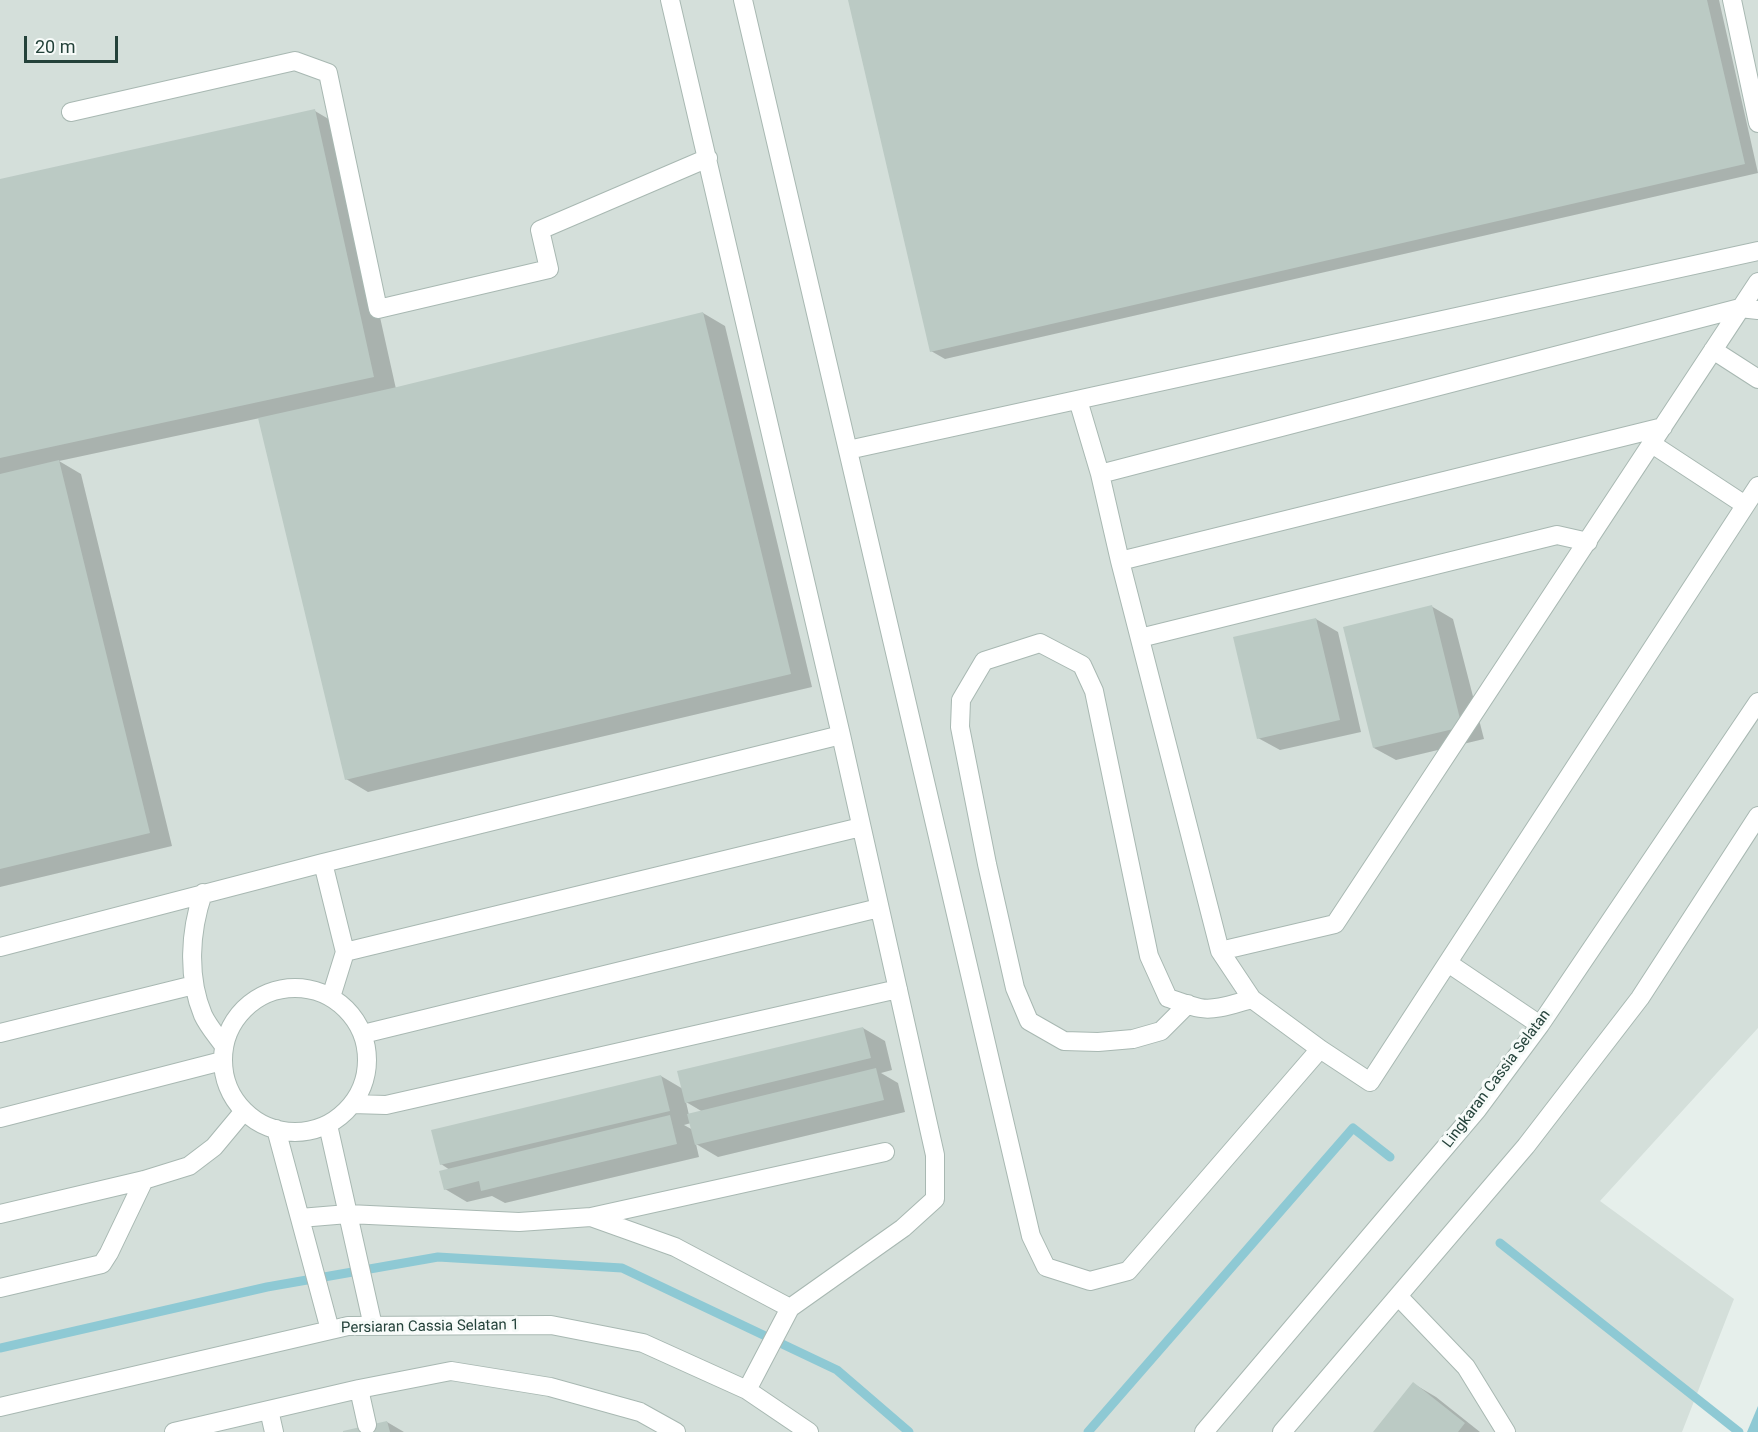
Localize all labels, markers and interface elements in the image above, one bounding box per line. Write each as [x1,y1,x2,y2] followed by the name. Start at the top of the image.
[27,24,122,62] scale bar
[35,36,75,57] text: 20 m
[1439,1006,1555,1152] street label: Lingkaran Cassia Selatan
[341,1316,519,1338] street label: Persiaran Cassia Selatan 1

